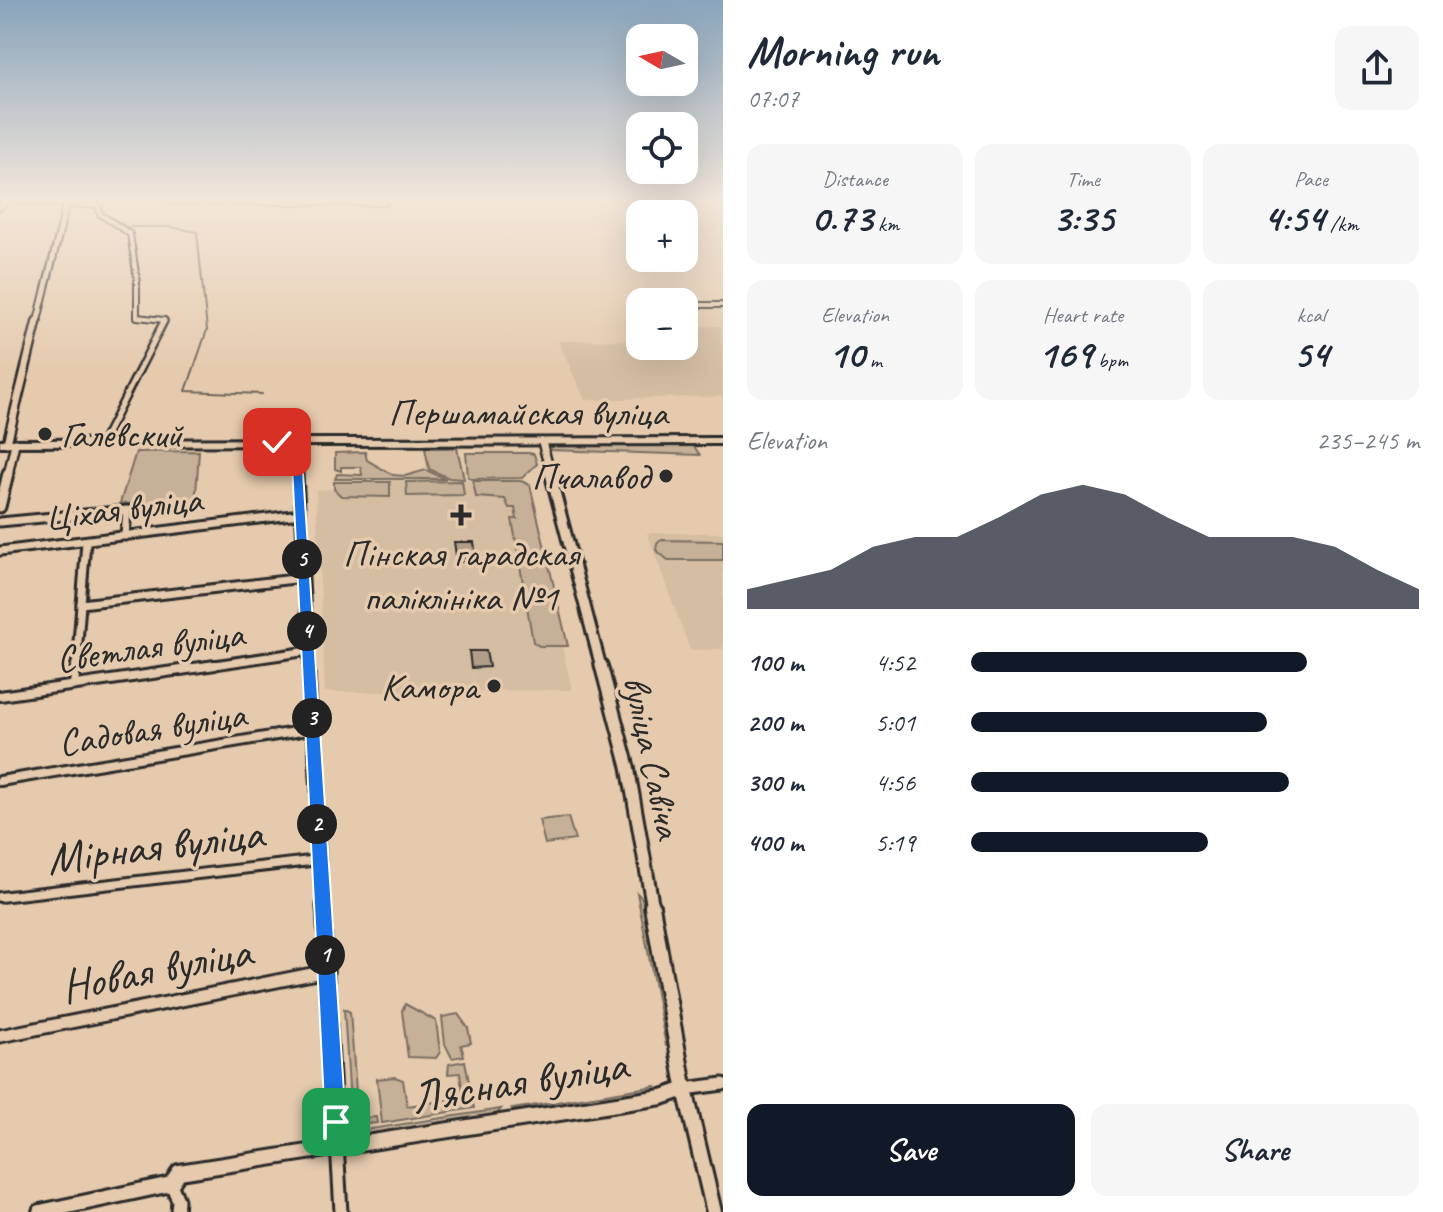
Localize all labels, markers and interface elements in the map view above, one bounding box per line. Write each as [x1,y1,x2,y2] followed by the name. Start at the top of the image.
[626,24,698,96] north arrow
[626,24,698,360] map controls
[747,24,939,79] text: Morning run
[1335,26,1419,110] button: share
[747,82,799,115] text: 07:07
[626,112,698,184] button: locate
[822,165,888,193] text: Distance
[1066,165,1100,193] text: Time
[1294,165,1328,193] text: Pace
[811,193,872,243] text: 0.73
[1052,193,1114,243] text: 3:35
[1263,193,1325,243] text: 4:54
[626,200,698,272] button: +
[872,210,899,238] text: km
[1325,210,1359,238] text: /km
[626,288,698,360] button: −
[821,301,889,329] text: Elevation
[1043,301,1123,329] text: Heart rate
[1296,301,1326,329] text: kcal
[828,329,864,379] text: 10
[1038,329,1092,379] text: 169
[1293,329,1329,379] text: 54
[864,346,882,374] text: m
[1092,346,1128,374] text: bpm
[389,389,670,436] street label: Першамайская вуліца
[243,408,311,476] pin
[61,411,184,458] place label: Галевский
[255,420,299,464] icon: check
[747,424,827,457] text: Elevation
[1316,424,1419,457] text: 235–245 m
[36,425,54,443] marker: Галевский
[532,453,654,500] place label: Пчалавод
[657,467,675,485] marker: Пчалавод
[42,475,207,541] street label: Ціхая вуліца
[450,504,472,526] marker: Пінская гарадская паліклініка №1
[343,530,582,621] place label: Пінская гарадская паліклініка №1
[282,539,322,579] pin: 5
[297,545,307,573] text: 5
[53,610,249,683] street label: Светлая вуліца
[287,611,327,651] pin: 4
[302,617,312,645] text: 4
[747,646,803,679] text: 100 m
[875,646,915,679] text: 4:52
[381,663,481,710] place label: Камора
[612,672,693,845] street label: вуліца Савіча
[485,677,503,695] marker: Камора
[55,690,251,766] street label: Садовая вуліца
[292,698,332,738] pin: 3
[307,704,317,732] text: 3
[747,706,803,739] text: 200 m
[875,706,915,739] text: 5:01
[747,766,803,799] text: 300 m
[875,766,915,799] text: 4:56
[44,804,269,888] street label: Мірная вуліца
[297,804,337,844] pin: 2
[312,810,322,838] text: 2
[747,826,803,859] text: 400 m
[875,826,915,859] text: 5:19
[56,922,259,1016] street label: Новая вуліца
[305,935,345,975] pin: 1
[320,941,330,969] text: 1
[407,1035,634,1127] street label: Лясная вуліца
[302,1088,370,1156] pin
[314,1100,358,1144] icon: arrive
[747,1104,1075,1196] button: Save
[1091,1104,1419,1196] button: Share

